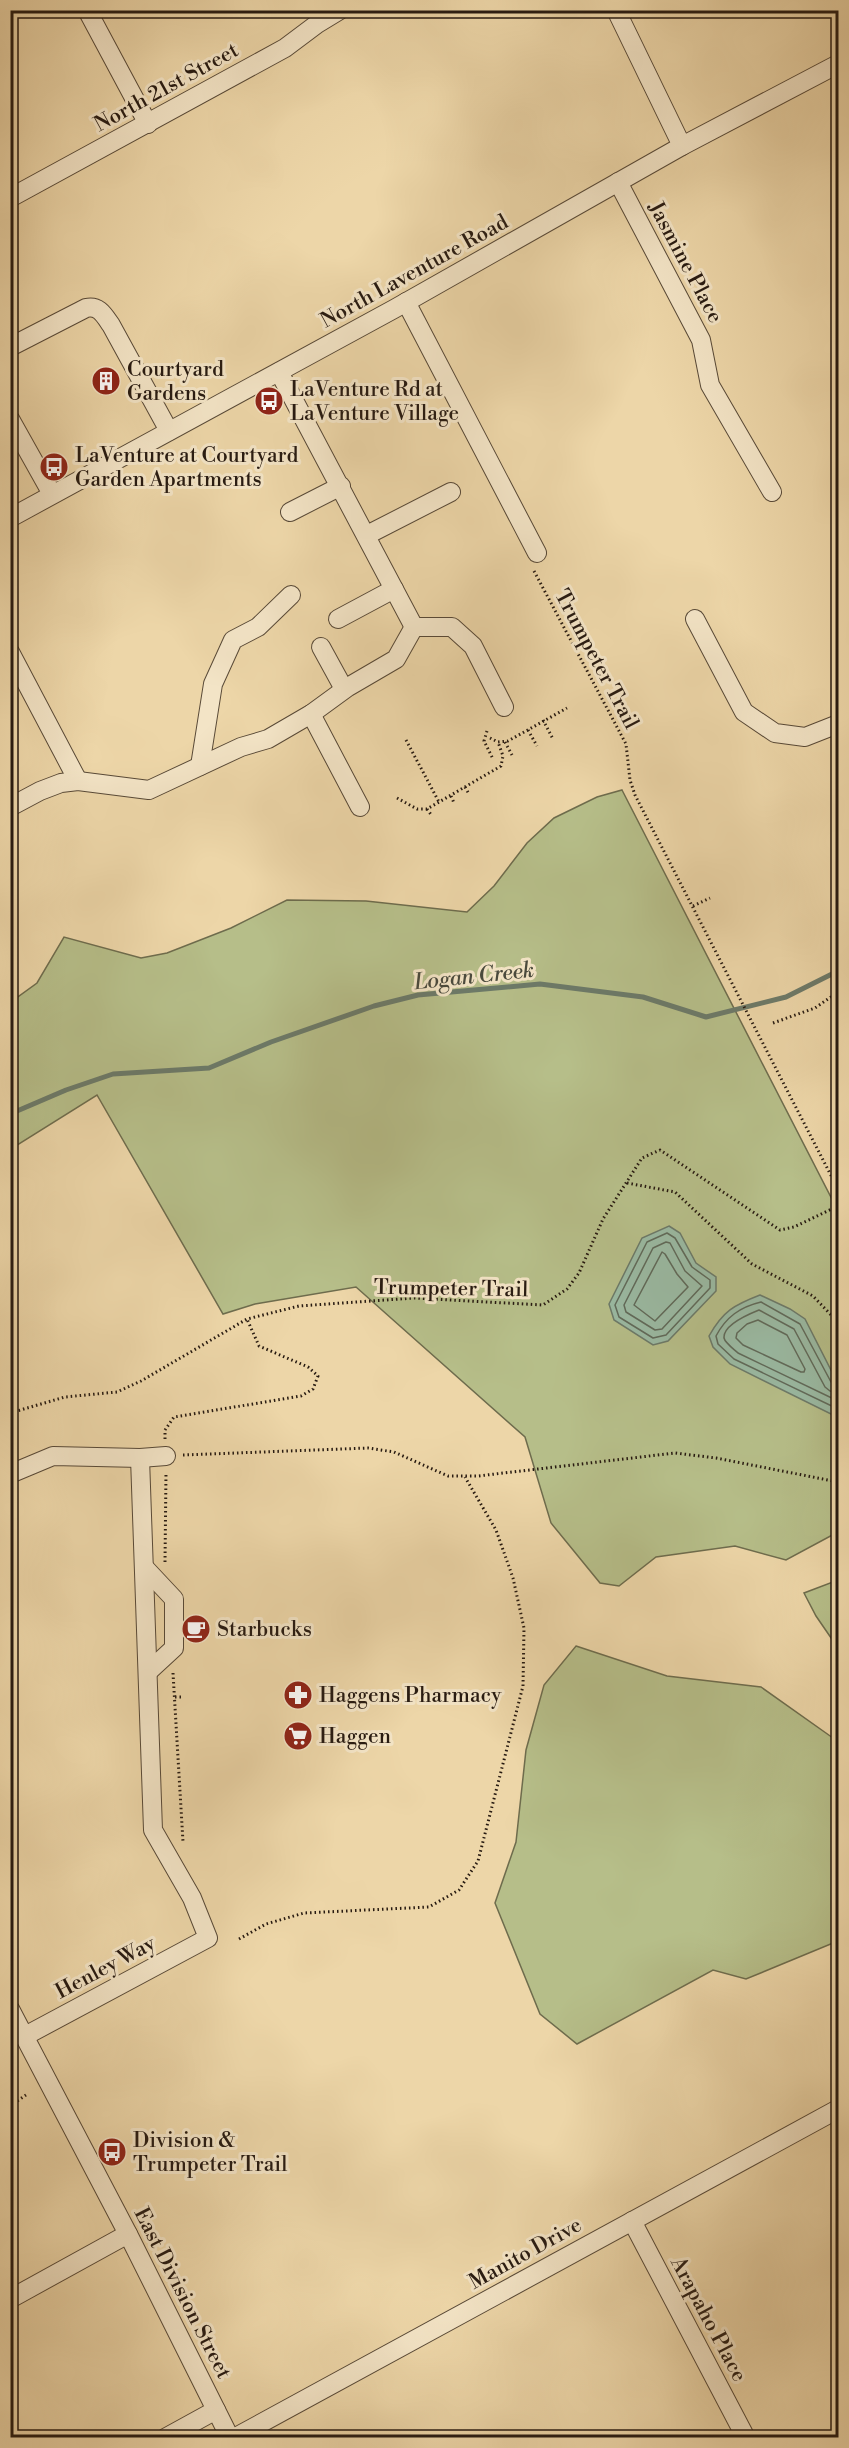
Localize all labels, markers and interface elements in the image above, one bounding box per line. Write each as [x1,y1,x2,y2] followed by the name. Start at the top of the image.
[90,37,244,138] street label: North 21st Street
[642,196,728,328] street label: Jasmine Place
[316,209,513,334] street label: North Laventure Road
[127,357,224,407] place label: Courtyard Gardens
[90,365,122,397] building icon: Courtyard Gardens
[290,377,459,427] place label: LaVenture Rd at LaVenture Village
[253,385,285,417] bus stop icon: LaVenture Rd at LaVenture Village
[75,443,298,493] place label: LaVenture at Courtyard Garden Apartments
[38,451,70,483] bus stop icon: LaVenture at Courtyard Garden Apartments
[548,585,644,734] street label: Trumpeter Trail
[412,957,536,996] water label: Logan Creek
[374,1275,528,1303] street label: Trumpeter Trail
[180,1613,212,1645] cafe icon: Starbucks
[217,1617,312,1643] place label: Starbucks
[282,1679,314,1711] pharmacy icon: Haggens Pharmacy
[319,1683,502,1709] place label: Haggens Pharmacy
[282,1720,314,1752] supermarket icon: Haggen
[319,1724,392,1750] place label: Haggen
[51,1930,161,2005] street label: Henley Way
[133,2128,287,2178] place label: Division & Trumpeter Trail
[96,2136,128,2168] bus stop icon: Division & Trumpeter Trail
[128,2203,237,2384] street label: East Division Street
[464,2212,587,2296] street label: Manito Drive
[664,2252,752,2386] street label: Arapaho Place

